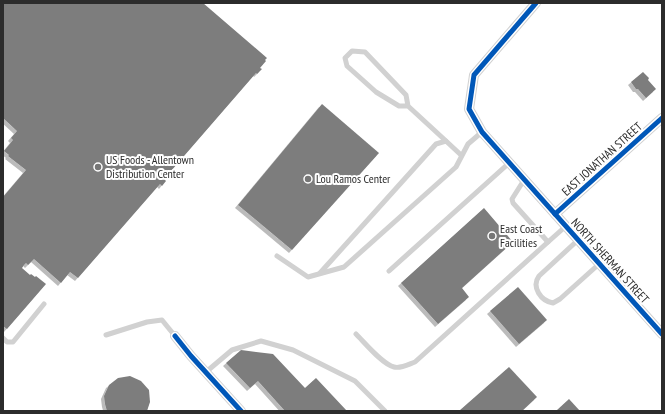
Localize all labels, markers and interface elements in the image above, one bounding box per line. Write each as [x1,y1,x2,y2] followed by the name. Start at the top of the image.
[558,118,645,199] street label: EAST JONATHAN STREET
[106,152,194,181] place label: US Foods - Allentown Distribution Center
[93,162,103,172] marker: US Foods - Allentown Distribution Center
[316,171,391,186] place label: Lou Ramos Center
[303,174,313,184] marker: Lou Ramos Center
[568,215,653,307] street label: NORTH SHERMAN STREET
[500,221,543,250] place label: East Coast Facilities
[487,231,497,241] marker: East Coast Facilities

